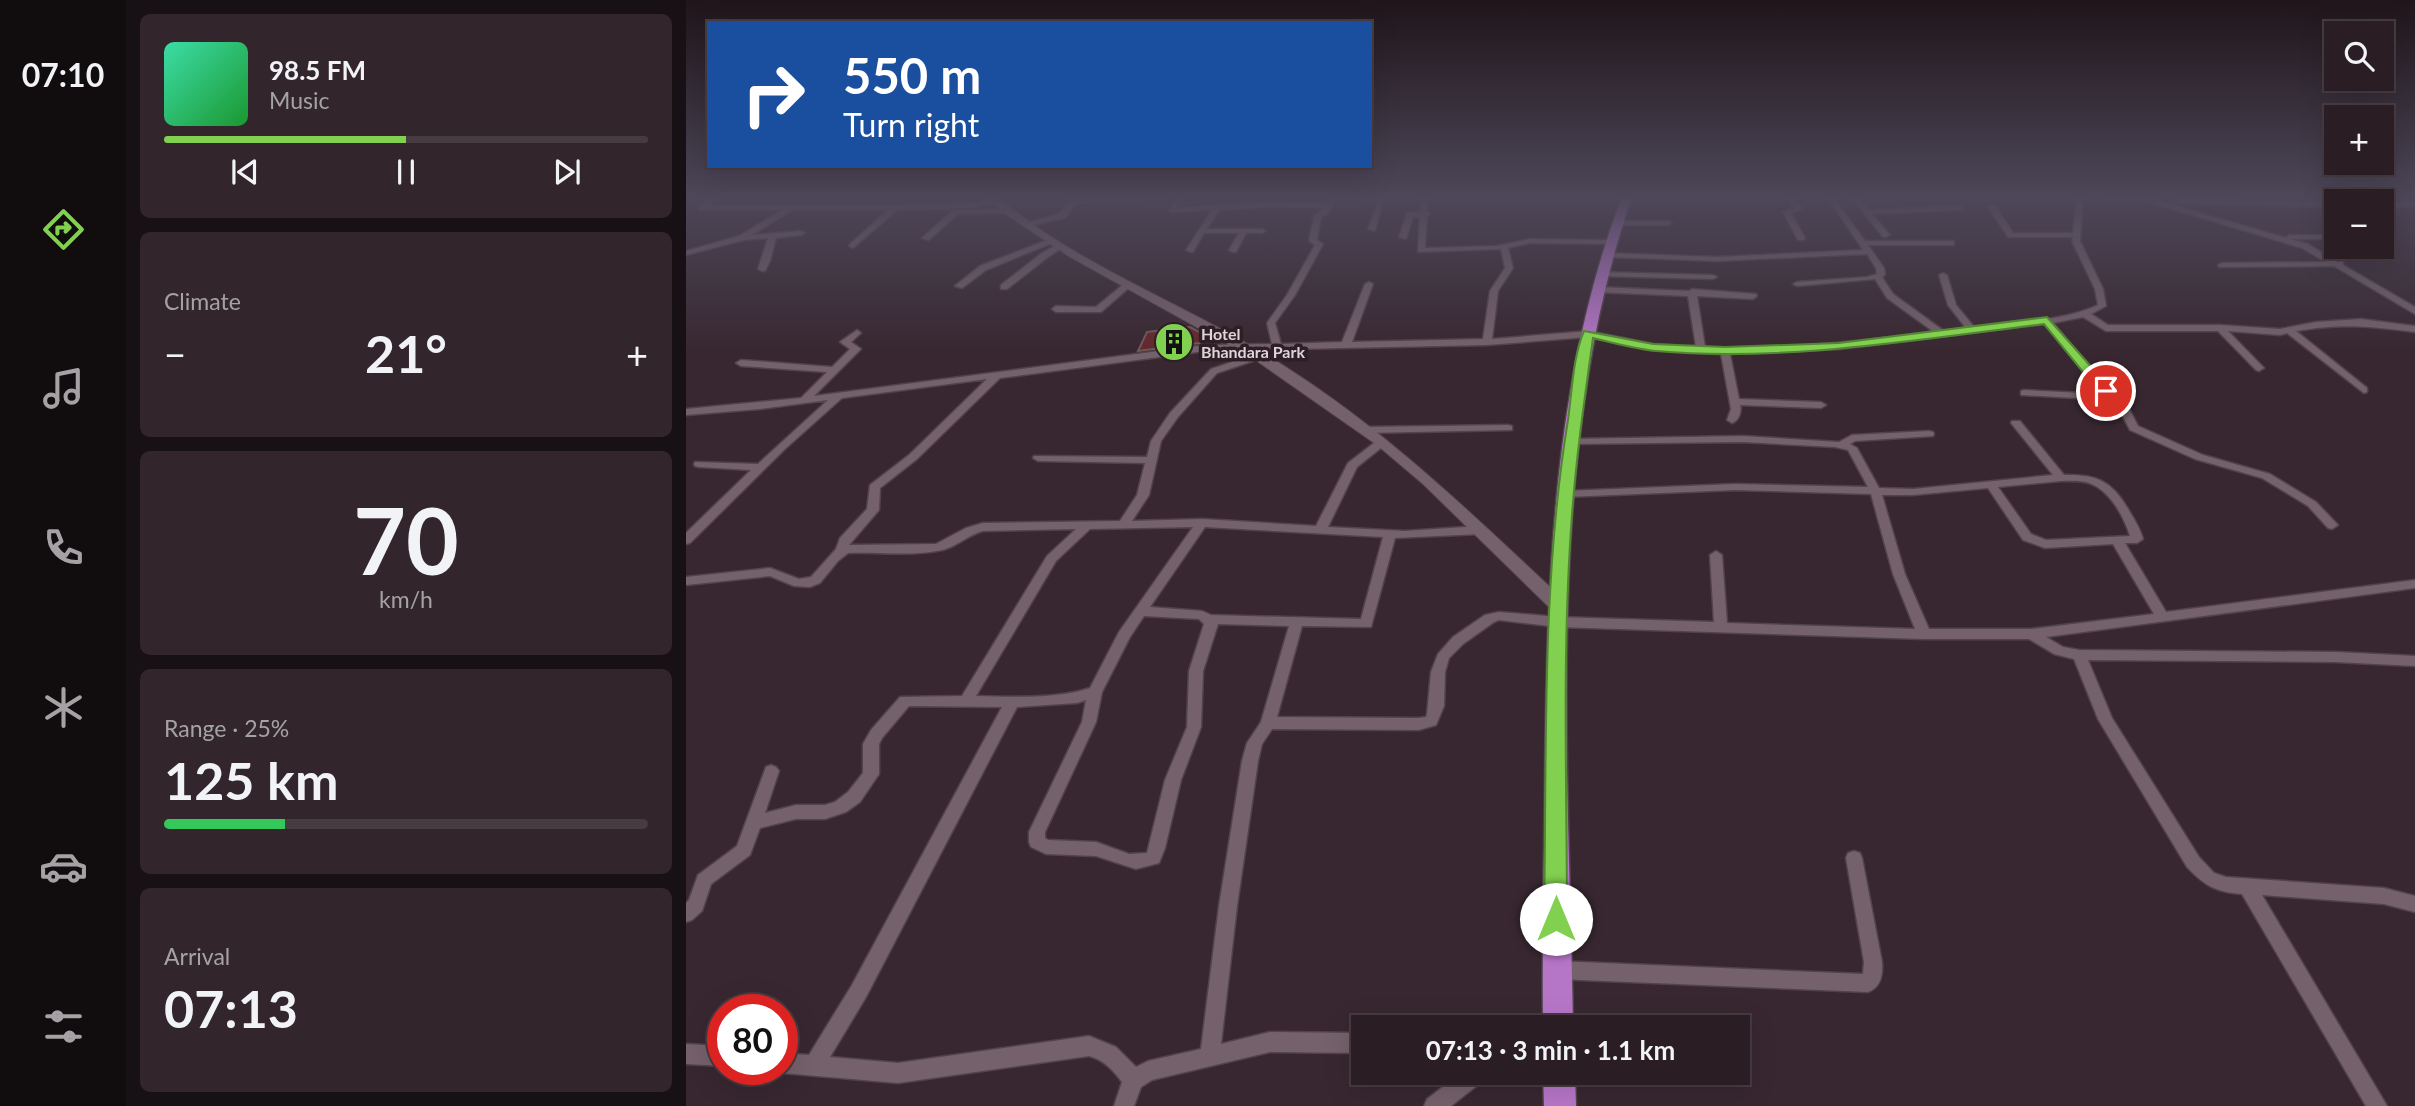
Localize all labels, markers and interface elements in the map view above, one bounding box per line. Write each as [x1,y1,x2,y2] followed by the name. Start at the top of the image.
[2324,21,2394,259] map controls
[2324,21,2394,91] button: search
[843,46,981,104] text: 550 m
[728,49,819,140] icon: right
[269,54,366,86] text: 98.5 FM
[22,55,104,94] text: 07:10
[269,86,329,114] text: Music
[843,105,979,144] text: Turn right
[2324,105,2394,175] button: +
[226,153,264,191] icon: previous
[387,153,425,191] icon: pause
[548,153,586,191] icon: next
[2324,189,2394,259] button: −
[39,205,88,254] icon: directions
[164,287,241,315] text: Climate
[1153,321,1195,363] building icon: Hotel Bhandara Park
[365,322,447,384] text: 21°
[1201,324,1305,361] place label: Hotel Bhandara Park
[164,331,186,377] text: −
[626,331,648,377] text: +
[2076,361,2136,421] pin
[39,364,88,413] icon: music
[2087,372,2125,410] icon: arrive
[353,485,459,594] text: 70
[39,523,88,572] icon: phone
[379,585,433,613] text: km/h
[39,683,88,732] icon: climate
[164,714,289,742] text: Range · 25%
[164,749,338,811] text: 125 km
[39,842,88,891] icon: car
[1519,882,1593,956] position arrow
[164,942,230,970] text: Arrival
[164,977,298,1039] text: 07:13
[707,994,798,1085] speed limit sign: 80
[39,1002,88,1051] icon: filters
[1426,1034,1675,1066] text: 07:13 · 3 min · 1.1 km

